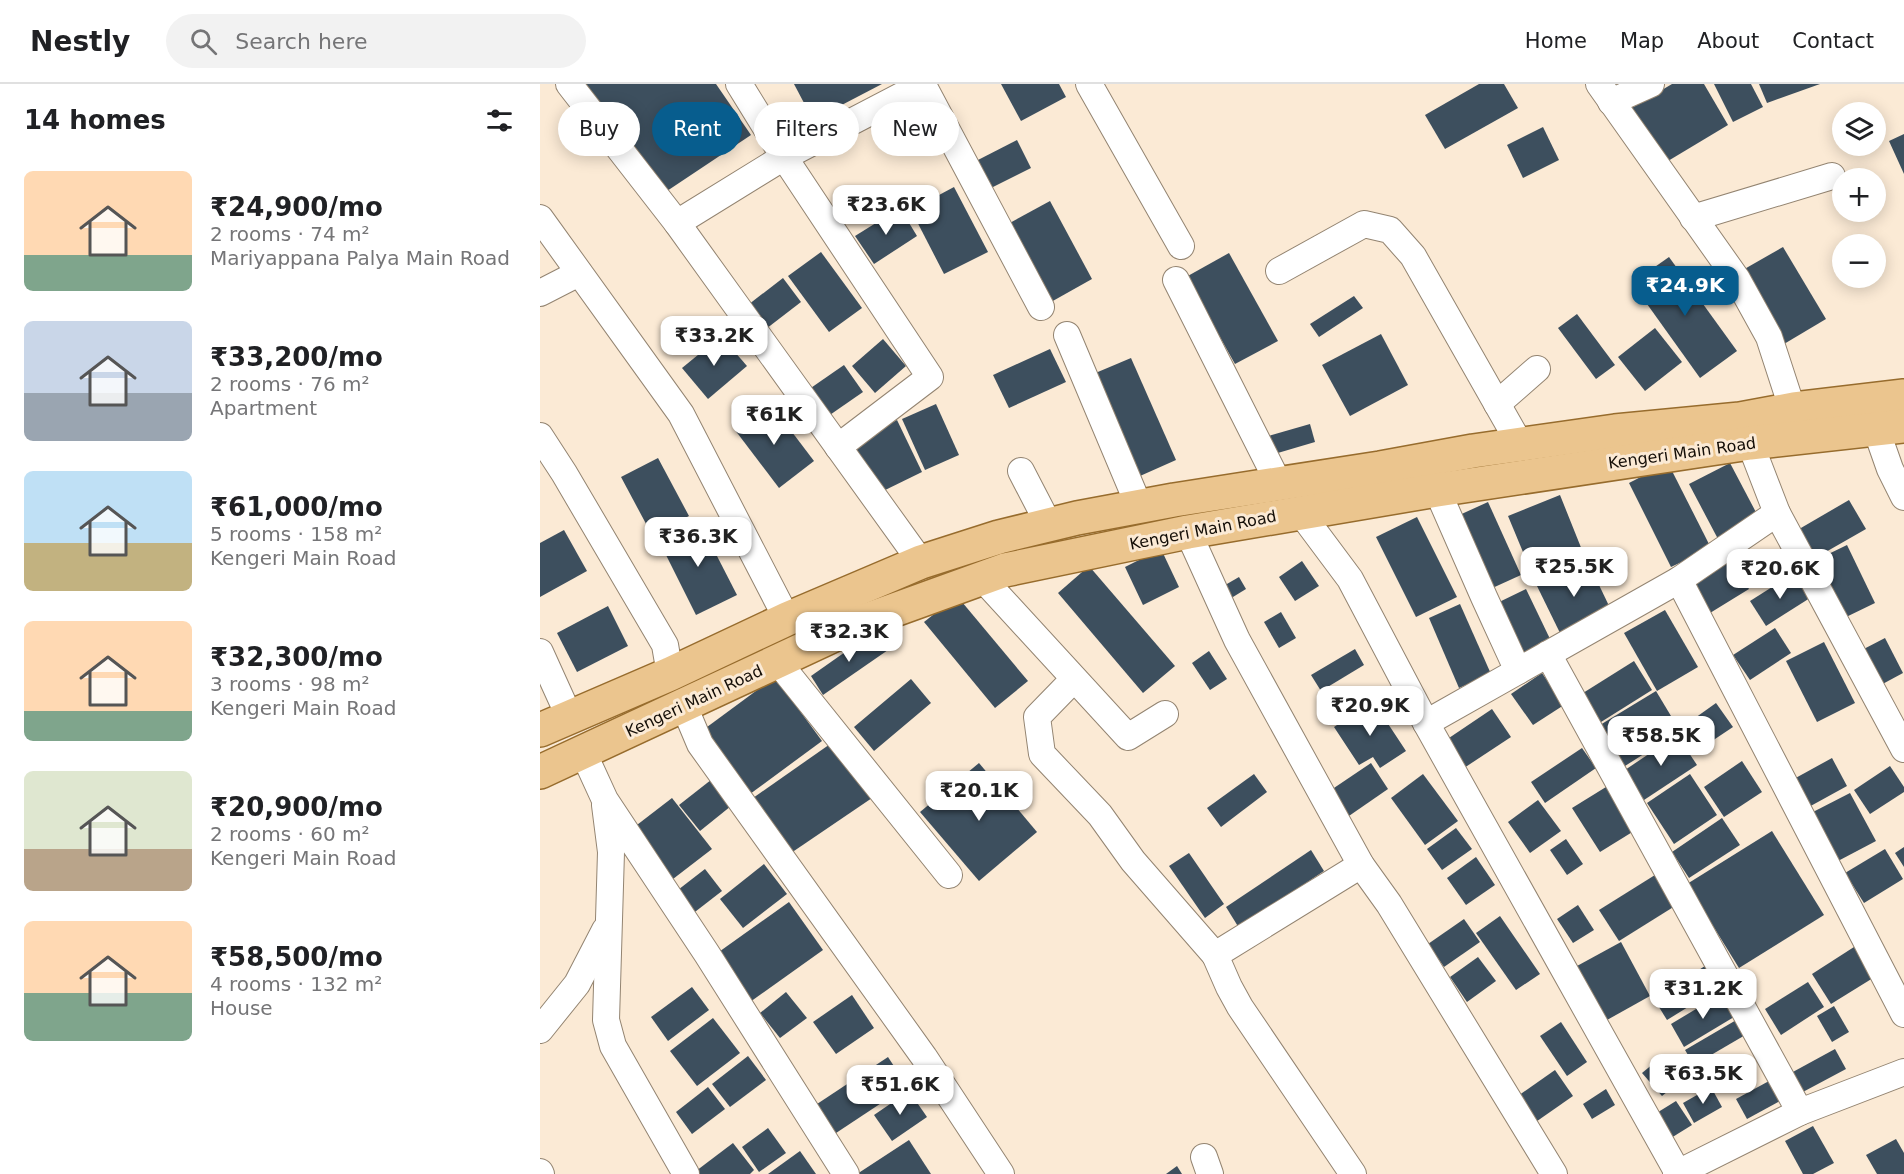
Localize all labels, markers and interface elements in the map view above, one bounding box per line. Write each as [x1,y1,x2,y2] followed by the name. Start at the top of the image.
[166,14,586,68] search box
[30,25,130,58] text: Nestly
[187,25,220,58] icon: search
[235,29,367,54] text: Search here
[1525,29,1587,53] text: Home
[1620,29,1664,53] text: Map
[1697,29,1759,53] text: About
[1792,29,1874,53] text: Contact
[558,102,640,156] chip: Buy
[652,102,742,156] chip: Rent
[754,102,859,156] chip: Filters
[871,102,959,156] chip: New
[1832,102,1886,288] map controls
[1832,102,1886,156] button: layers
[483,104,516,137] icon: filters
[24,105,166,135] text: 14 homes
[1832,168,1886,222] button: +
[837,185,935,236] pin: ₹23.6K
[210,192,383,222] text: ₹24,900/mo
[847,192,925,216] text: ₹23.6K
[72,195,144,267] icon: home
[210,222,370,246] text: 2 rooms · 74 m²
[1832,234,1886,288] button: −
[210,246,510,270] text: Mariyappana Palya Main Road
[1636,266,1734,317] pin: ₹24.9K
[1646,273,1724,297] text: ₹24.9K
[665,316,763,367] pin: ₹33.2K
[675,323,753,347] text: ₹33.2K
[210,342,383,372] text: ₹33,200/mo
[72,345,144,417] icon: home
[210,372,370,396] text: 2 rooms · 76 m²
[738,395,810,446] pin: ₹61K
[210,396,317,420] text: Apartment
[745,402,803,426] text: ₹61K
[1607,433,1757,473] street label: Kengeri Main Road
[210,492,383,522] text: ₹61,000/mo
[72,495,144,567] icon: home
[1128,506,1278,554] street label: Kengeri Main Road
[649,517,747,568] pin: ₹36.3K
[210,522,382,546] text: 5 rooms · 158 m²
[659,524,737,548] text: ₹36.3K
[210,546,397,570] text: Kengeri Main Road
[1525,547,1623,598] pin: ₹25.5K
[1731,549,1829,600] pin: ₹20.6K
[1535,554,1613,578] text: ₹25.5K
[1741,556,1819,580] text: ₹20.6K
[800,612,898,663] pin: ₹32.3K
[810,619,888,643] text: ₹32.3K
[210,642,383,672] text: ₹32,300/mo
[72,645,144,717] icon: home
[622,661,766,741] street label: Kengeri Main Road
[210,672,370,696] text: 3 rooms · 98 m²
[1321,686,1419,737] pin: ₹20.9K
[1331,693,1409,717] text: ₹20.9K
[210,696,397,720] text: Kengeri Main Road
[1612,716,1710,767] pin: ₹58.5K
[1622,723,1700,747] text: ₹58.5K
[930,771,1028,822] pin: ₹20.1K
[940,778,1018,802] text: ₹20.1K
[210,792,383,822] text: ₹20,900/mo
[72,795,144,867] icon: home
[210,822,370,846] text: 2 rooms · 60 m²
[210,846,397,870] text: Kengeri Main Road
[210,942,383,972] text: ₹58,500/mo
[72,945,144,1017] icon: home
[1654,969,1752,1020] pin: ₹31.2K
[210,972,382,996] text: 4 rooms · 132 m²
[1664,976,1742,1000] text: ₹31.2K
[210,996,273,1020] text: House
[1654,1054,1752,1105] pin: ₹63.5K
[1664,1061,1742,1085] text: ₹63.5K
[851,1065,949,1116] pin: ₹51.6K
[861,1072,939,1096] text: ₹51.6K

